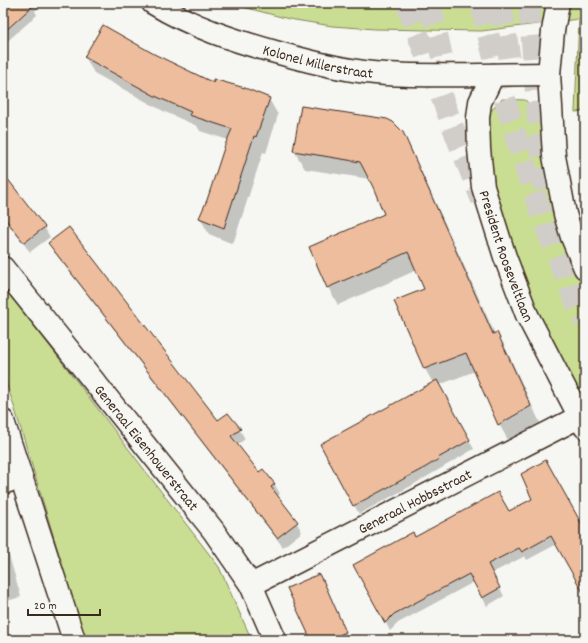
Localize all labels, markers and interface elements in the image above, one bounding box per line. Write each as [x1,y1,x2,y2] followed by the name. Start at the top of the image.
[260,40,374,86] street label: Kolonel Millerstraat
[472,188,538,327] street label: President Rooseveltlaan
[88,381,203,517] street label: Generaal Eisenhowerstraat
[355,464,477,541] street label: Generaal Hobbsstraat
[28,591,100,617] scale bar
[34,598,57,615] text: 20 m

